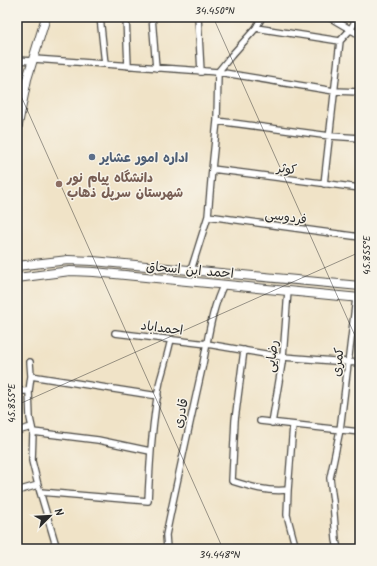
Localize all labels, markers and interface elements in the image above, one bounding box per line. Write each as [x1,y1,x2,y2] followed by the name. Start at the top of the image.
[195,3,235,19] text: 34.450°N
[98,148,188,169] place label: اداره امور عشایر
[87,152,97,162] marker: اداره امور عشایر
[275,158,298,181] street label: کوثر
[66,168,183,204] place label: دانشگاه پیام نور شهرستان سرپل ذهاب
[54,179,64,189] marker: دانشگاه پیام نور شهرستان سرپل ذهاب
[263,204,308,231] street label: فردوسی
[359,234,375,275] text: 45.855°E
[145,256,235,285] street label: احمد ابن اسحاق
[139,315,184,341] street label: احمداباد
[260,339,285,374] street label: رضایی
[326,346,351,378] street label: کمری
[4,382,20,423] text: 45.855°E
[168,396,195,430] street label: قادری
[30,496,70,536] north arrow
[49,506,68,519] text: N
[200,547,241,563] text: 34.448°N

